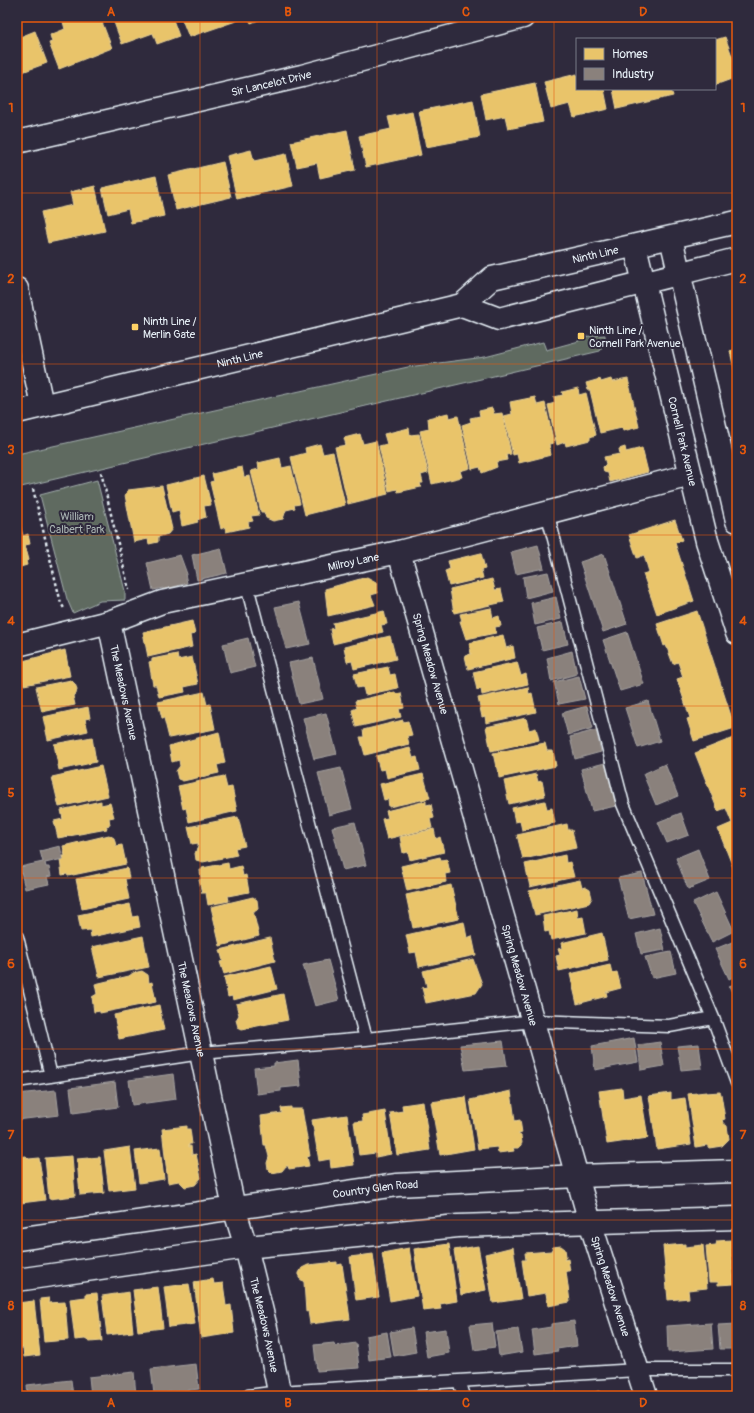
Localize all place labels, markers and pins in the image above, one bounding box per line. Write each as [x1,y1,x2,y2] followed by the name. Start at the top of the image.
[143,315,196,341] place label: Ninth Line / Merlin Gate
[130,322,140,332] marker: Ninth Line / Merlin Gate
[589,324,681,350] place label: Ninth Line / Cornell Park Avenue
[576,331,586,341] marker: Ninth Line / Cornell Park Avenue

